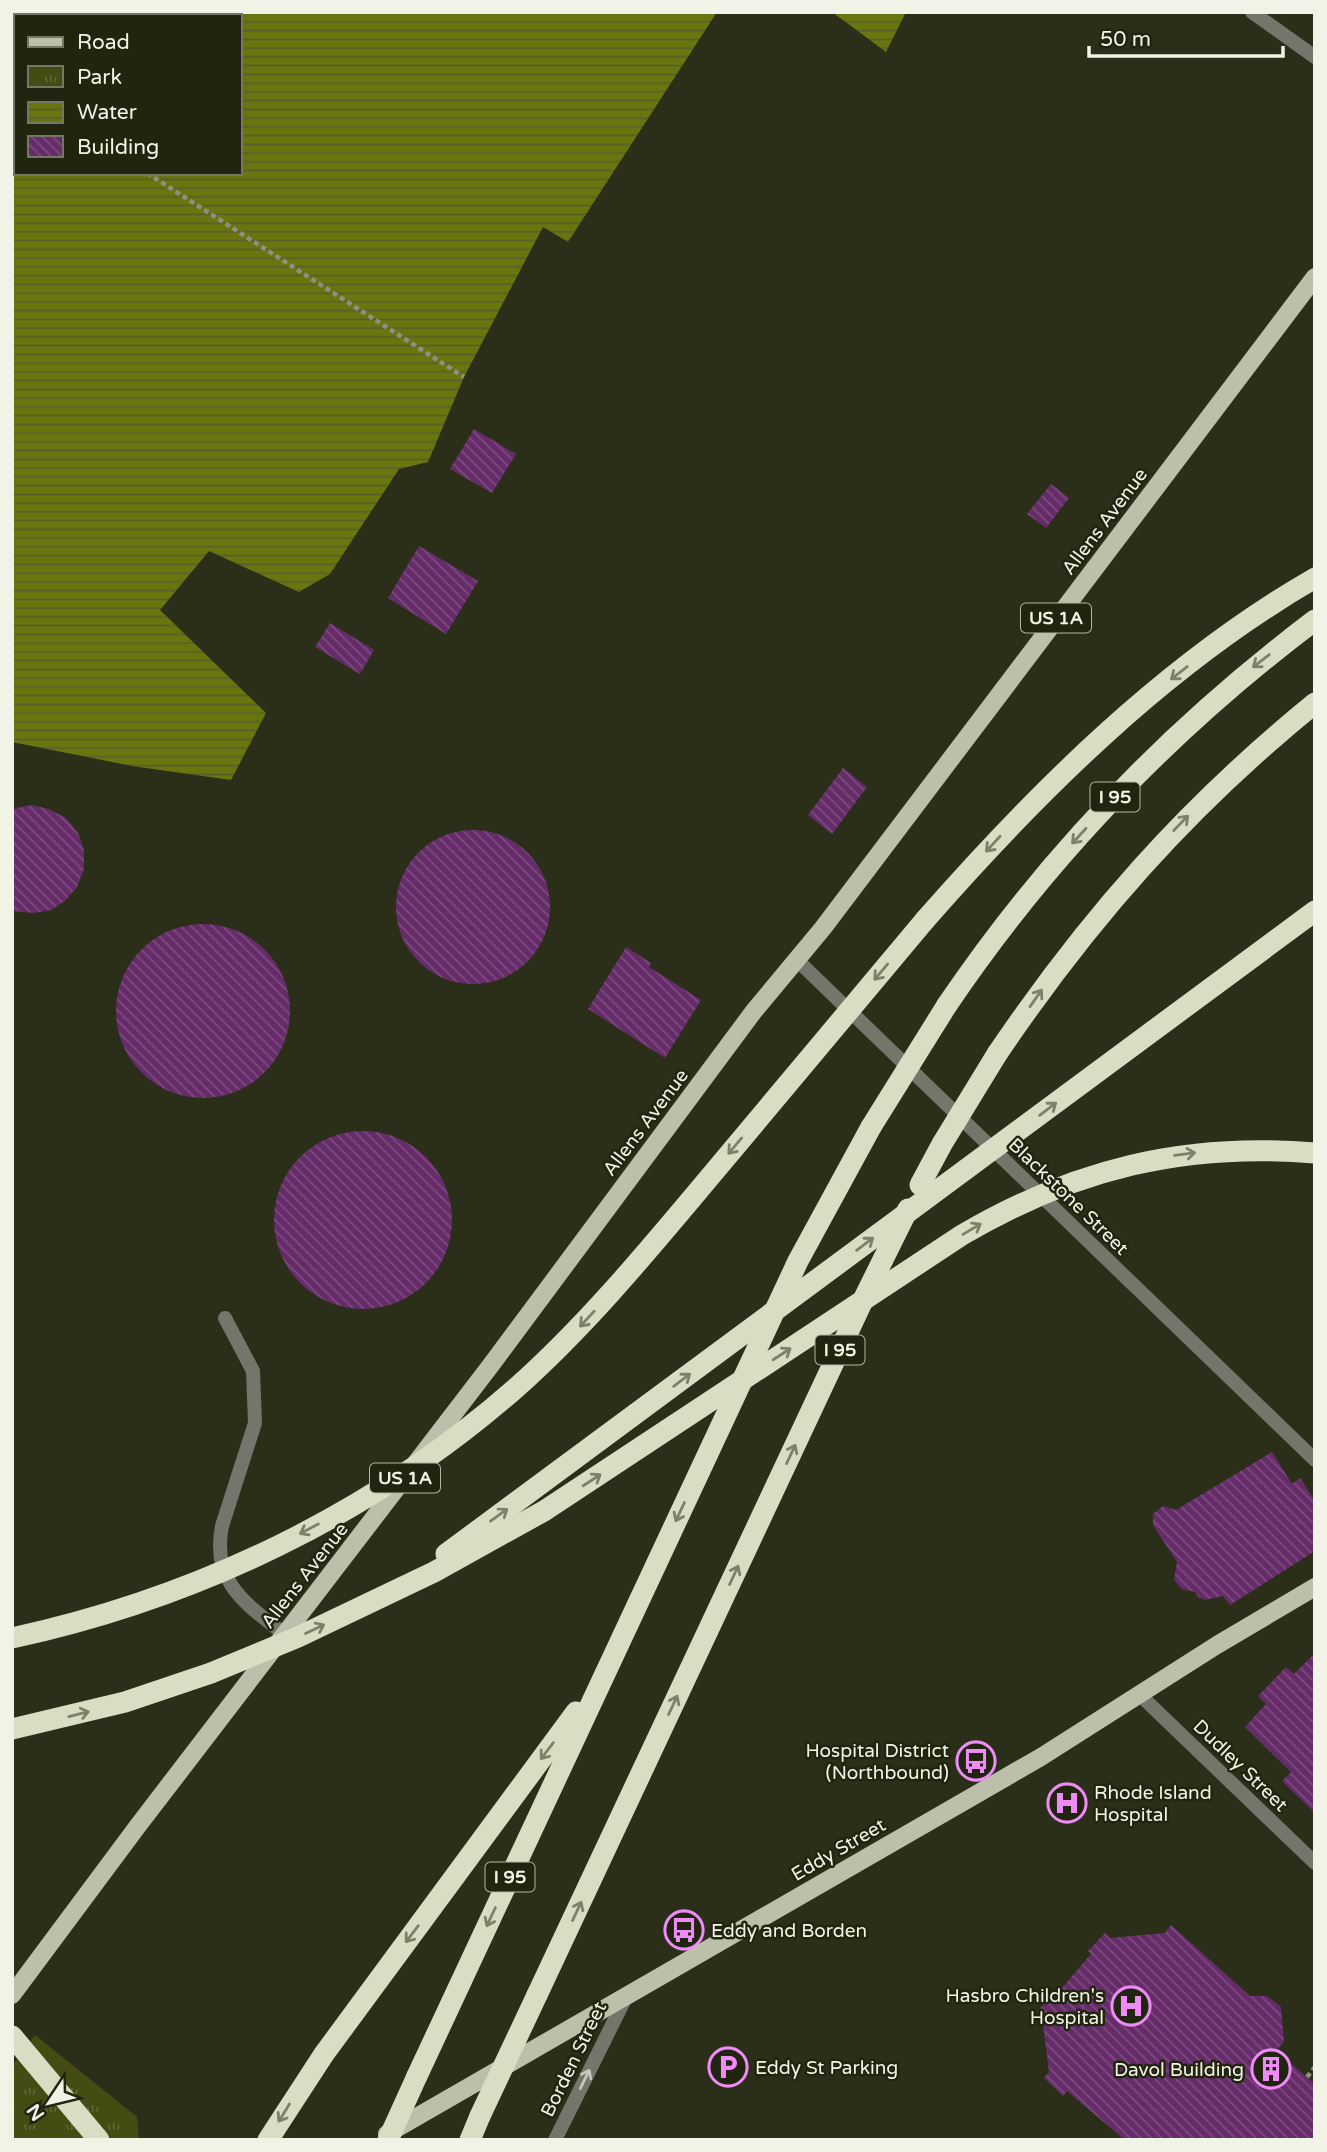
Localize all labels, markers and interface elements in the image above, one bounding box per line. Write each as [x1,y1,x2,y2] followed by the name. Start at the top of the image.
[14,14,242,175] legend
[1089,14,1283,58] scale bar
[1100,27,1151,52] text: 50 m
[77,30,130,55] text: Road
[77,65,122,90] text: Park
[77,100,137,125] text: Water
[77,135,159,160] text: Building
[1058,464,1152,579] street label: Allens Avenue
[1021,604,1091,632] road number: US 1A
[1252,654,1270,669] one-way arrow
[1170,666,1188,681] one-way arrow
[1090,782,1140,812] road number: I 95
[1173,815,1190,832] one-way arrow
[1071,827,1087,845] one-way arrow
[985,835,1002,852] one-way arrow
[874,963,890,981] one-way arrow
[1029,989,1043,1008] one-way arrow
[599,1065,693,1180] street label: Allens Avenue
[1038,1101,1057,1116] one-way arrow
[1004,1134,1133,1260] street label: Blackstone Street
[727,1137,743,1155] one-way arrow
[1173,1148,1196,1161] one-way arrow
[962,1222,982,1236] one-way arrow
[855,1237,874,1251] one-way arrow
[579,1310,596,1327] one-way arrow
[816,1336,864,1364] road number: I 95
[772,1347,791,1361] one-way arrow
[672,1372,691,1387] one-way arrow
[784,1444,798,1465] one-way arrow
[370,1464,440,1492] road number: US 1A
[582,1472,601,1487] one-way arrow
[673,1501,686,1522] one-way arrow
[490,1508,509,1523] one-way arrow
[257,1518,353,1633] street label: Allens Avenue
[300,1522,320,1536] one-way arrow
[727,1565,741,1586] one-way arrow
[304,1621,325,1635] one-way arrow
[667,1695,680,1716] one-way arrow
[67,1707,90,1720] one-way arrow
[1189,1715,1292,1816] street label: Dudley Street
[805,1740,949,1784] place label: Hospital District (Northbound)
[955,1740,997,1782] bus stop icon: Hospital District (Northbound)
[540,1742,555,1760] one-way arrow
[1046,1782,1088,1824] hospital icon: Rhode Island Hospital
[1094,1782,1212,1826] place label: Rhode Island Hospital
[787,1814,890,1886] street label: Eddy Street
[486,1863,534,1892] road number: I 95
[570,1901,584,1922] one-way arrow
[484,1905,497,1927] one-way arrow
[663,1909,705,1951] bus stop icon: Eddy and Borden
[711,1920,867,1942] place label: Eddy and Borden
[405,1924,419,1943] one-way arrow
[946,1985,1104,2029] place label: Hasbro Children's Hospital
[1110,1985,1152,2027] hospital icon: Hasbro Children's Hospital
[537,1998,611,2121] street label: Borden Street
[707,2046,749,2088] parking icon: Eddy St Parking
[1250,2048,1292,2090] building icon: Davol Building
[755,2057,898,2079] place label: Eddy St Parking
[1114,2059,1244,2081] place label: Davol Building
[14,2068,84,2138] north arrow
[578,2069,592,2090] one-way arrow
[23,2100,49,2125] text: N
[276,2103,290,2123] one-way arrow

